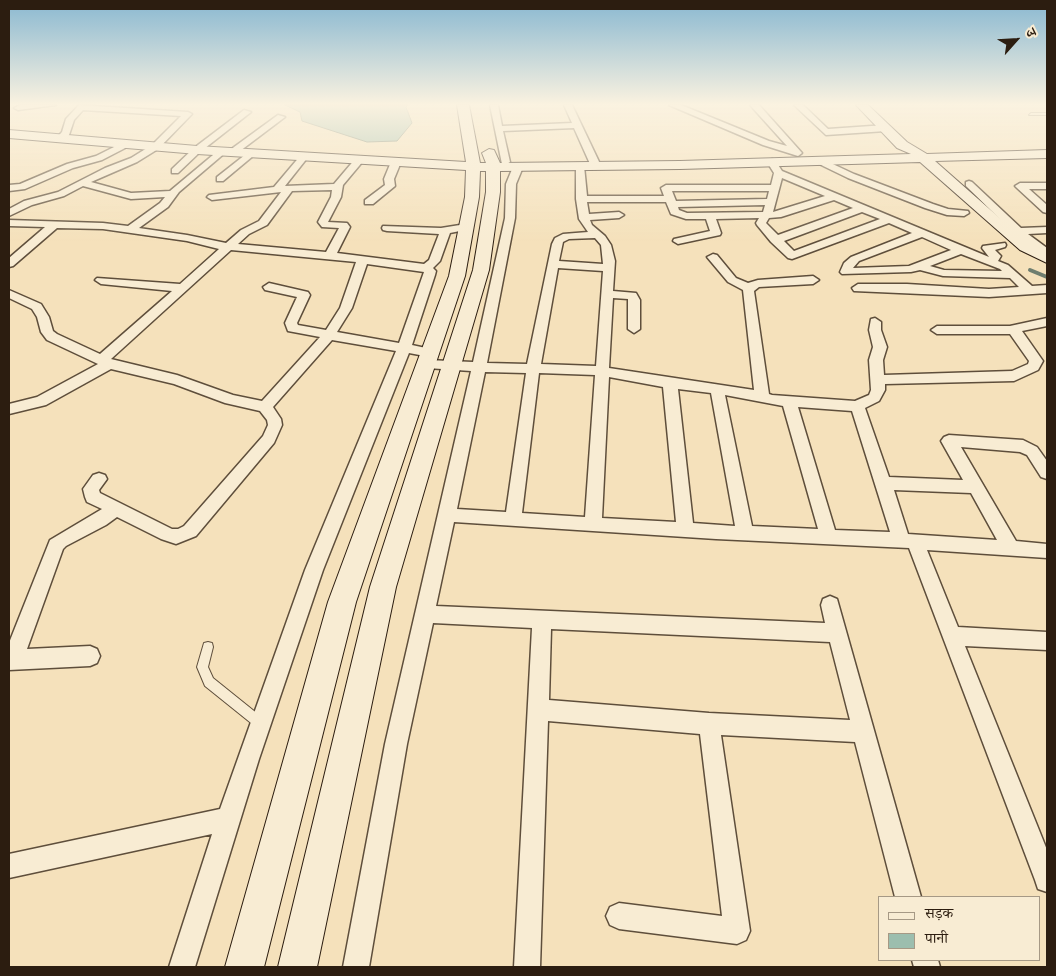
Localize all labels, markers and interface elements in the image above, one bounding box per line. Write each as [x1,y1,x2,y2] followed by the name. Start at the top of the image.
[991,15,1041,65] north arrow
[1020,26,1040,41] text: उ
[878,896,1041,961] legend
[925,904,953,925] text: सड़क
[925,929,948,950] text: पानी

